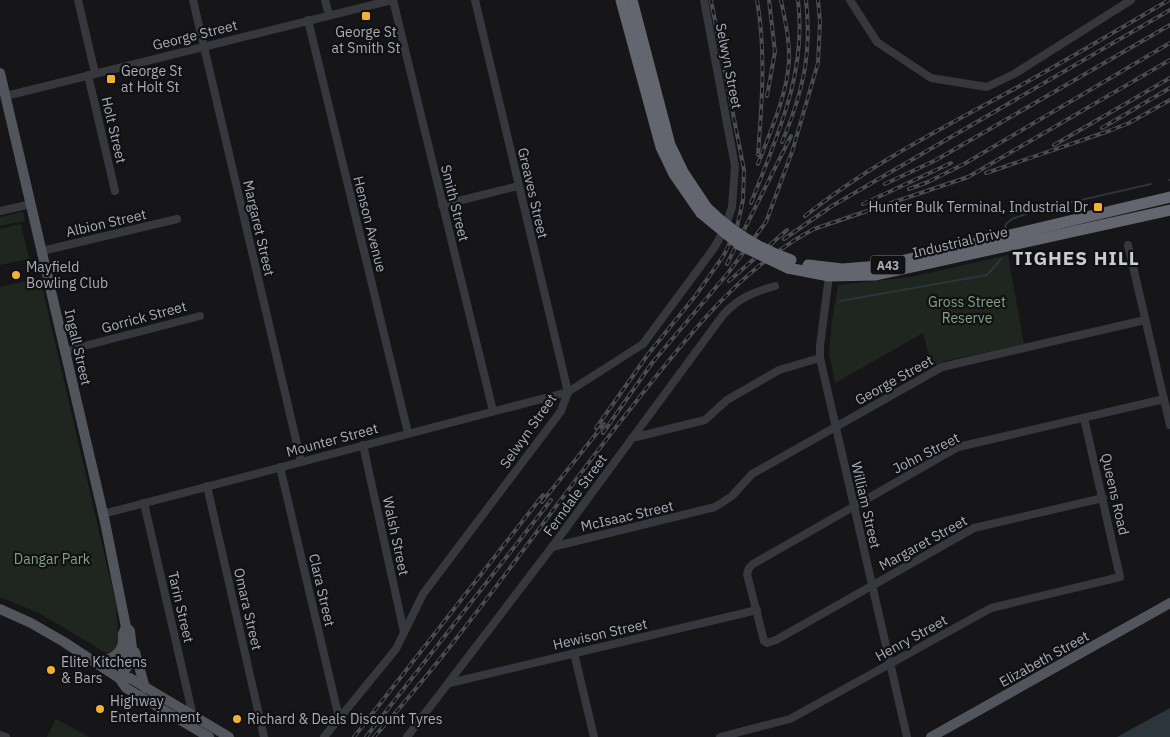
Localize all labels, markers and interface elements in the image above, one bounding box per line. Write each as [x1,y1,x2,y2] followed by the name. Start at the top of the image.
[360,10,372,22] marker: George St at Smith St
[151,16,239,54] street label: George Street
[712,22,746,110] street label: Selwyn Street
[332,23,400,57] place label: George St at Smith St
[121,62,183,96] place label: George St at Holt St
[105,73,117,85] marker: George St at Holt St
[98,95,130,165] street label: Holt Street
[514,146,552,240] street label: Greaves Street
[437,163,473,243] street label: Smith Street
[349,174,391,274] street label: Henson Avenue
[239,178,279,278] street label: Margaret Street
[868,198,1088,216] place label: Hunter Bulk Terminal, Industrial Dr
[1092,201,1104,213] marker: Hunter Bulk Terminal, Industrial Dr
[64,205,148,241] street label: Albion Street
[911,222,1010,262] street label: Industrial Drive
[1012,246,1140,270] district label: TIGHES HILL
[870,256,906,274] road number: A43
[26,258,108,292] place label: Mayfield Bowling Club
[10,269,22,281] marker: Mayfield Bowling Club
[928,293,1006,327] park label: Gross Street Reserve
[99,297,189,337] street label: Gorrick Street
[60,307,96,387] street label: Ingall Street
[852,351,936,409] street label: George Street
[496,390,560,472] street label: Selwyn Street
[284,419,380,461] street label: Mounter Street
[890,428,962,477] street label: John Street
[539,450,611,540] street label: Ferndale Street
[1097,451,1133,537] street label: Queens Road
[847,460,885,550] street label: William Street
[379,495,413,577] street label: Walsh Street
[579,497,675,535] street label: McIsaac Street
[876,511,970,575] street label: Margaret Street
[14,550,91,568] park label: Dangar Park
[305,552,339,628] street label: Clara Street
[230,566,266,652] street label: Omara Street
[164,570,198,645] street label: Tarin Street
[872,611,950,665] street label: Henry Street
[551,614,649,654] street label: Hewison Street
[996,627,1092,691] street label: Elizabeth Street
[61,653,147,687] place label: Elite Kitchens & Bars
[45,664,57,676] marker: Elite Kitchens & Bars
[110,692,201,726] place label: Highway Entertainment
[94,703,106,715] marker: Highway Entertainment
[247,710,443,728] place label: Richard & Deals Discount Tyres
[231,713,243,725] marker: Richard & Deals Discount Tyres

